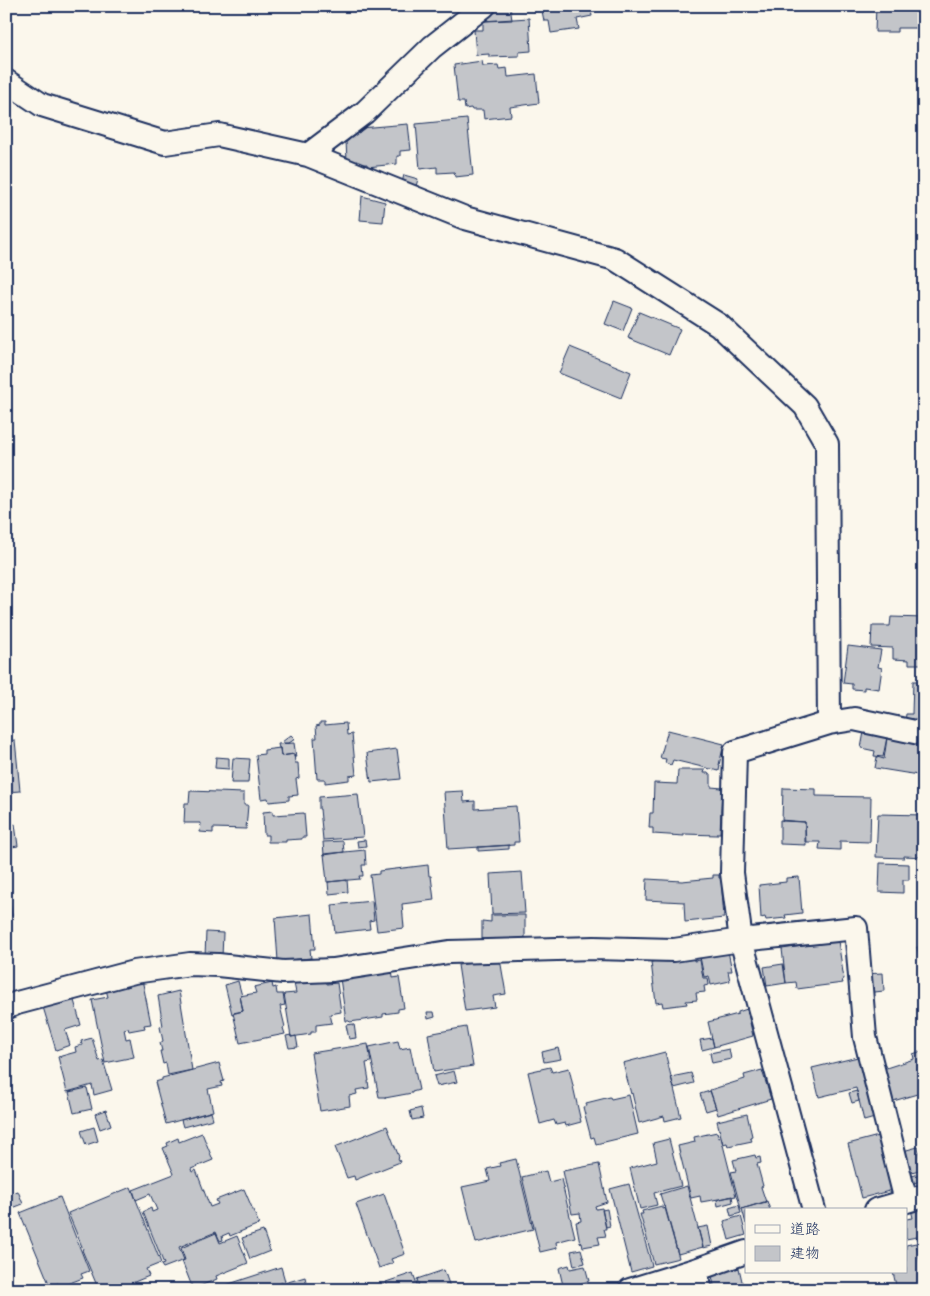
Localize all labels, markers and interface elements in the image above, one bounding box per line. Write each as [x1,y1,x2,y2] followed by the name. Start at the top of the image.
[745,1208,908,1274] legend
[790,1219,820,1241] text: 道路
[790,1243,820,1265] text: 建物

